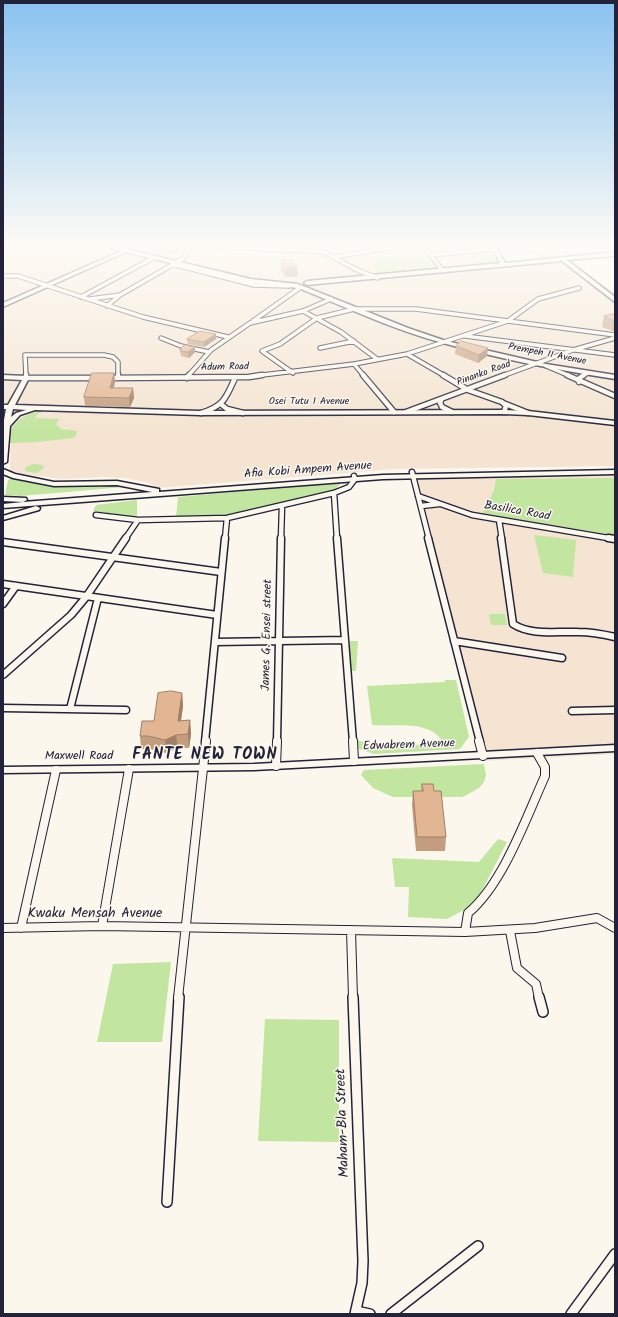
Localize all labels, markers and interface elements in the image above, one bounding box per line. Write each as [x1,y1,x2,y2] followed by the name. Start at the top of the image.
[507,342,587,368] street label: Prempeh II Avenue
[455,359,513,389] street label: Pinanko Road
[201,362,249,374] street label: Adum Road
[269,396,349,408] street label: Osei Tutu I Avenue
[244,459,372,483] street label: Afia Kobi Ampem Avenue
[483,499,551,525] street label: Basilica Road
[260,579,276,691] street label: James G. Ensei street
[363,737,455,755] street label: Edwabrem Avenue
[132,746,278,766] district label: FANTE NEW TOWN
[45,750,113,764] street label: Maxwell Road
[28,907,162,923] street label: Kwaku Mensah Avenue
[334,1068,354,1178] street label: Maham-Bla Street

